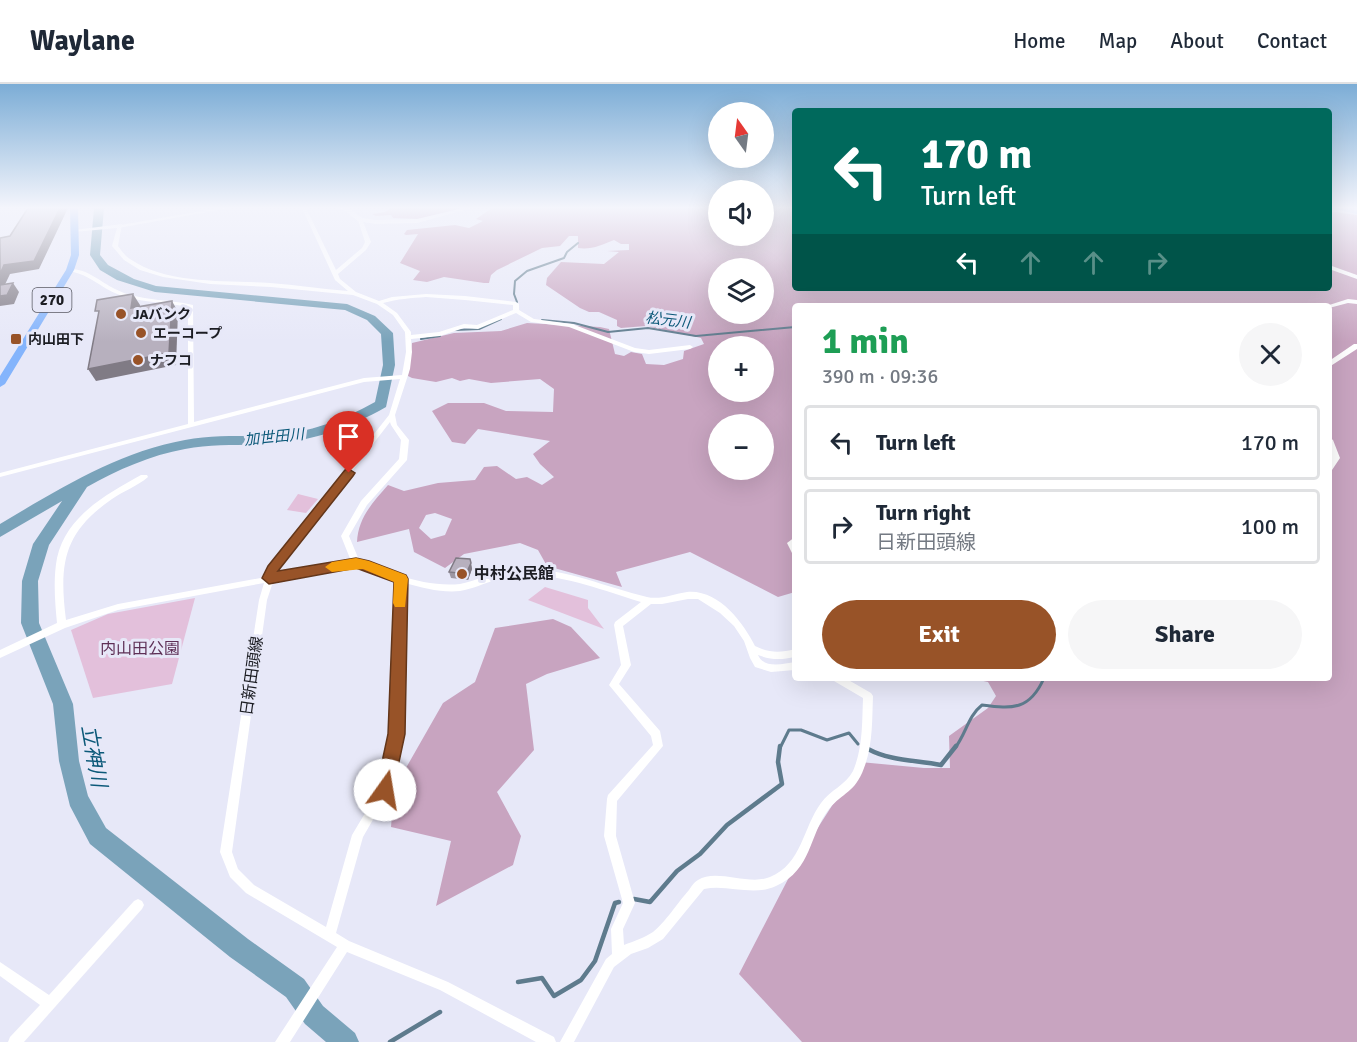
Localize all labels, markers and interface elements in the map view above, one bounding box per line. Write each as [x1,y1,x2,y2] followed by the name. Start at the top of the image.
[30,24,135,58] text: Waylane
[1013,28,1066,54] text: Home
[1099,28,1137,54] text: Map
[1170,28,1224,54] text: About
[1257,28,1327,54] text: Contact
[708,102,774,168] north arrow
[708,102,774,480] map controls
[921,129,1032,180] text: 170 m
[822,132,900,210] icon: left
[708,180,774,246] button: sound
[921,180,1016,213] text: Turn left
[951,246,984,279] icon: left
[1014,246,1047,279] icon: ahead
[1077,246,1110,279] icon: ahead
[1140,246,1173,279] icon: right
[708,258,774,324] button: layers
[32,288,72,312] road number: 270
[133,306,191,323] place label: JAバンク
[114,307,128,321] marker: JAバンク
[645,308,693,332] water label: 松元川
[822,319,909,364] text: 1 min
[1239,323,1302,386] button: close
[153,325,222,342] place label: エーコープ
[134,326,148,340] marker: エーコープ
[28,331,84,348] place label: 内山田下
[9,332,23,346] marker: 内山田下
[708,336,774,402] button: +
[150,352,192,369] place label: ナフコ
[131,353,145,367] marker: ナフコ
[822,364,938,389] text: 390 m · 09:36
[323,411,374,473] pin
[708,414,774,480] button: −
[332,420,365,453] icon: arrive
[243,425,307,449] water label: 加世田川
[825,426,858,459] icon: left
[876,429,956,456] text: Turn left
[1241,429,1299,456] text: 170 m
[876,499,971,526] text: Turn right
[825,510,858,543] icon: right
[1241,513,1299,540] text: 100 m
[876,530,976,555] text: 日新田頭線
[474,564,554,584] place label: 中村公民館
[455,567,469,581] marker: 中村公民館
[822,600,1056,669] button: Exit
[1068,600,1302,669] button: Share
[237,635,267,717] street label: 日新田頭線
[100,639,180,659] park label: 内山田公園
[76,723,113,791] water label: 立神川
[353,758,417,822] position arrow

